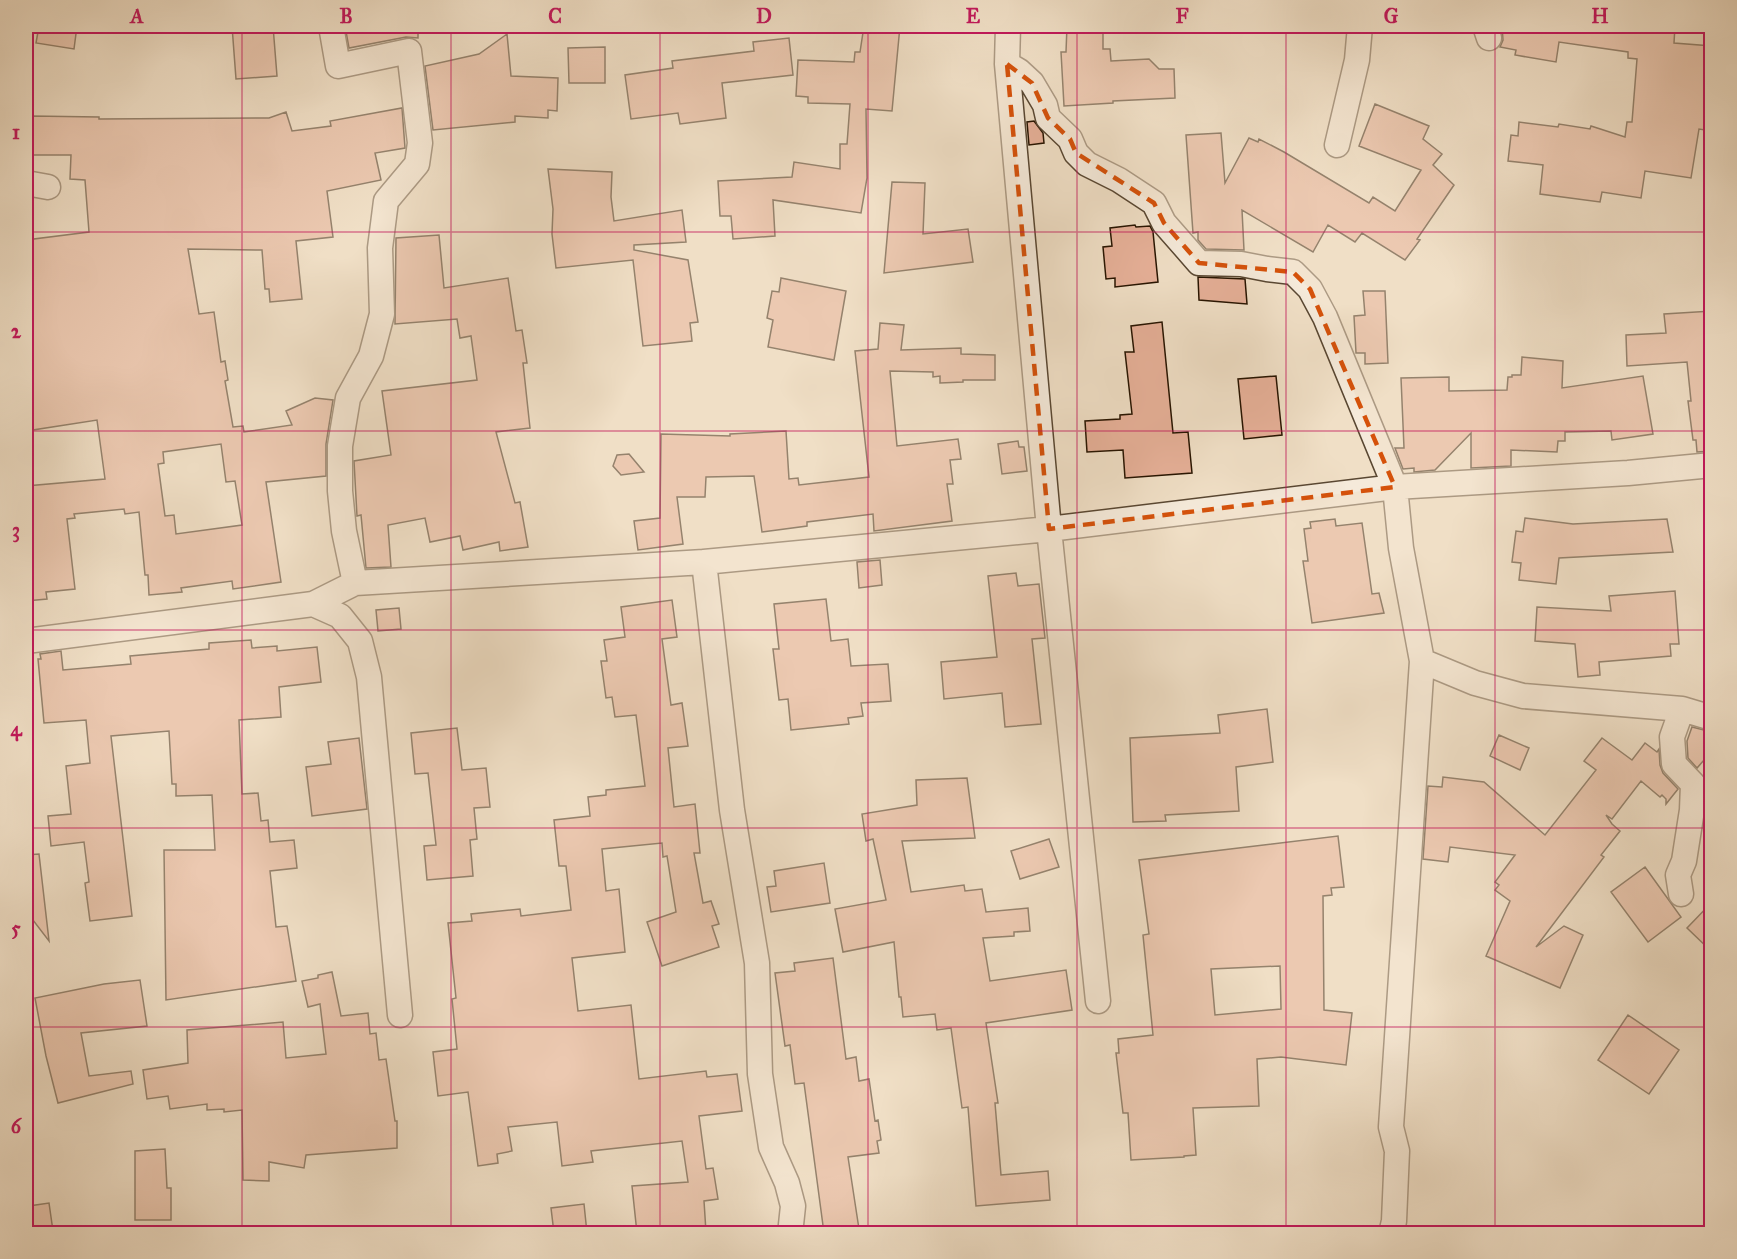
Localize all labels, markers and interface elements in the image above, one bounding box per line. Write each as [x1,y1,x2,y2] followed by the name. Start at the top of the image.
[128,4,144,28] text: A
[339,4,353,28] text: B
[548,4,562,28] text: C
[756,4,772,28] text: D
[966,4,981,28] text: E
[1175,4,1189,28] text: F
[1384,4,1399,28] text: G
[1591,4,1609,28] text: H
[12,120,20,144] text: 1
[11,319,22,343] text: 2
[12,518,20,543] text: 3
[10,717,22,742] text: 4
[11,916,21,940] text: 5
[11,1114,23,1138] text: 6

